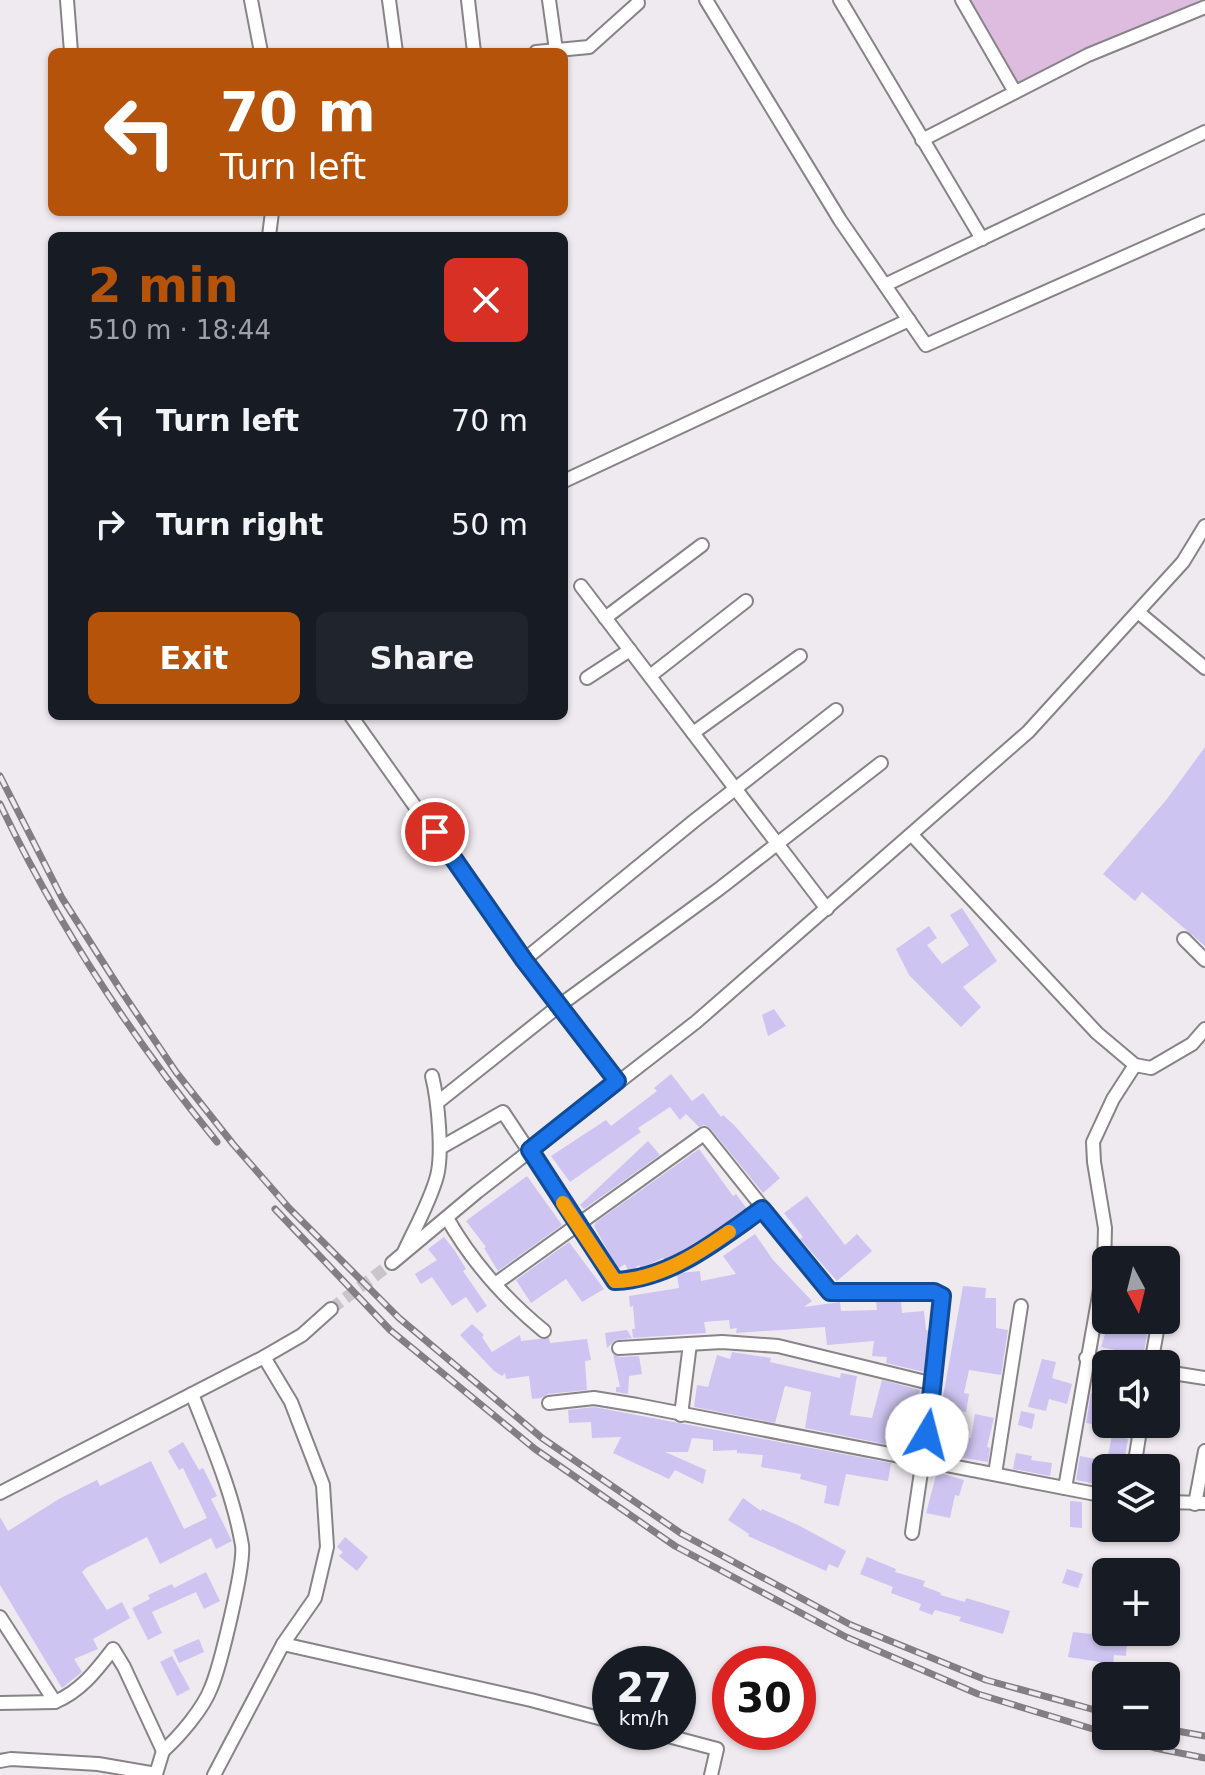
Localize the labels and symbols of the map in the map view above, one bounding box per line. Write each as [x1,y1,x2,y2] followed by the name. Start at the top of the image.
[401,798,469,866] pin
[1092,1246,1180,1334] north arrow
[885,1393,969,1477] position arrow
[712,1646,816,1750] speed limit sign: 30

